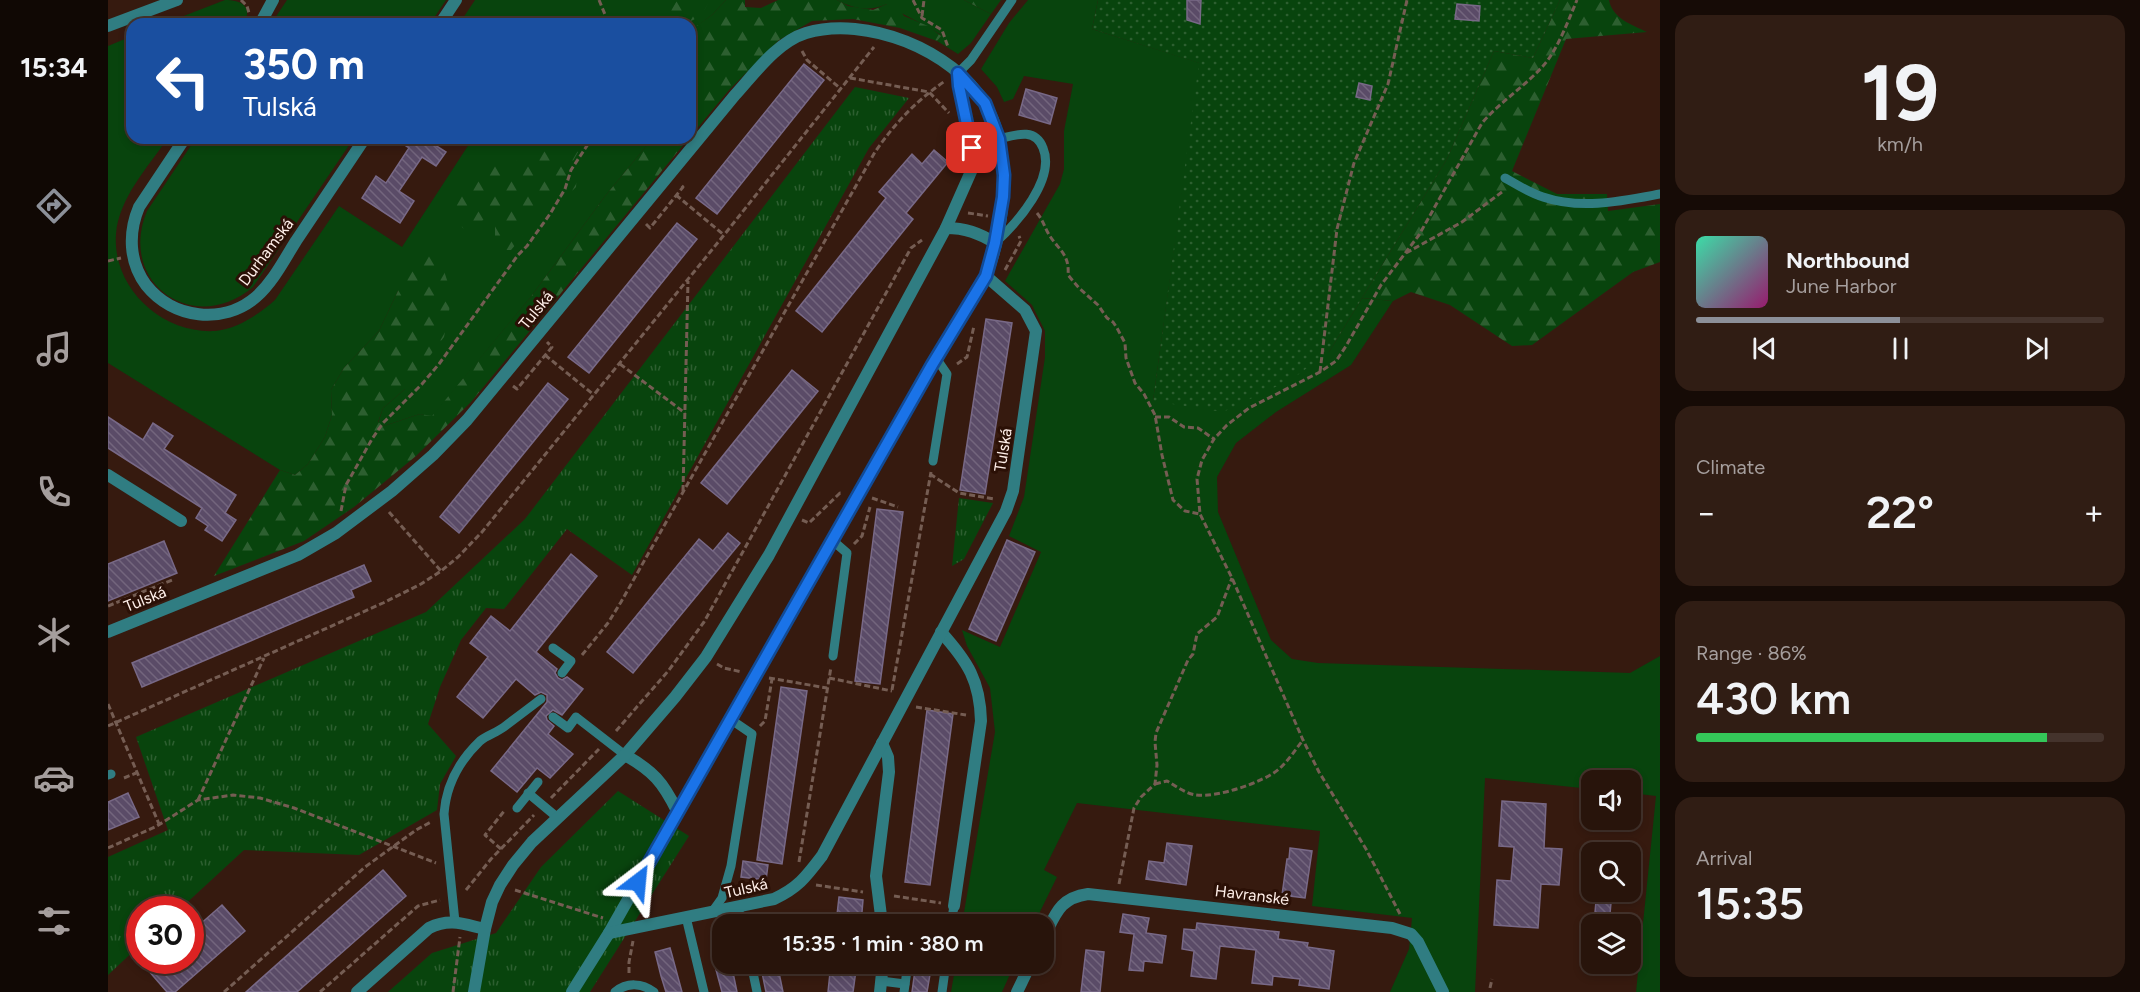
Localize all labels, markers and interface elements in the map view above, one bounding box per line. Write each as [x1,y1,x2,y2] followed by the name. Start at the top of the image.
[243,39,365,90] text: 350 m
[144,42,222,120] icon: left
[1861,46,1939,140] text: 19
[20,51,88,84] text: 15:34
[243,90,317,123] text: Tulská
[946,122,997,173] pin
[955,131,988,164] icon: arrive
[1877,132,1923,156] text: km/h
[33,185,75,227] icon: directions
[235,215,297,289] street label: Durhamská
[1786,247,1910,274] text: Northbound
[1786,274,1897,298] text: June Harbor
[515,287,557,333] street label: Tulská
[33,328,75,370] icon: music
[1748,332,1781,365] icon: previous
[1884,332,1917,365] icon: pause
[2020,332,2053,365] icon: next
[990,427,1016,473] street label: Tulská
[1696,455,1765,479] text: Climate
[33,471,75,513] icon: phone
[1866,485,1934,539] text: 22°
[1696,493,1717,532] text: −
[2083,493,2104,532] text: +
[121,582,169,616] street label: Tulská
[33,614,75,656] icon: climate
[1696,641,1807,665] text: Range · 86%
[1696,671,1851,725] text: 430 km
[33,757,75,799] icon: car
[1581,770,1641,974] map controls
[1581,770,1641,830] button: sound
[1581,842,1641,902] button: search
[1696,846,1752,870] text: Arrival
[606,850,670,914] position arrow
[723,874,769,902] street label: Tulská
[1696,876,1804,930] text: 15:35
[1214,881,1290,909] street label: Havranské
[126,896,204,974] speed limit sign: 30
[33,900,75,942] icon: filters
[1581,914,1641,974] button: layers
[782,930,984,957] text: 15:35 · 1 min · 380 m

